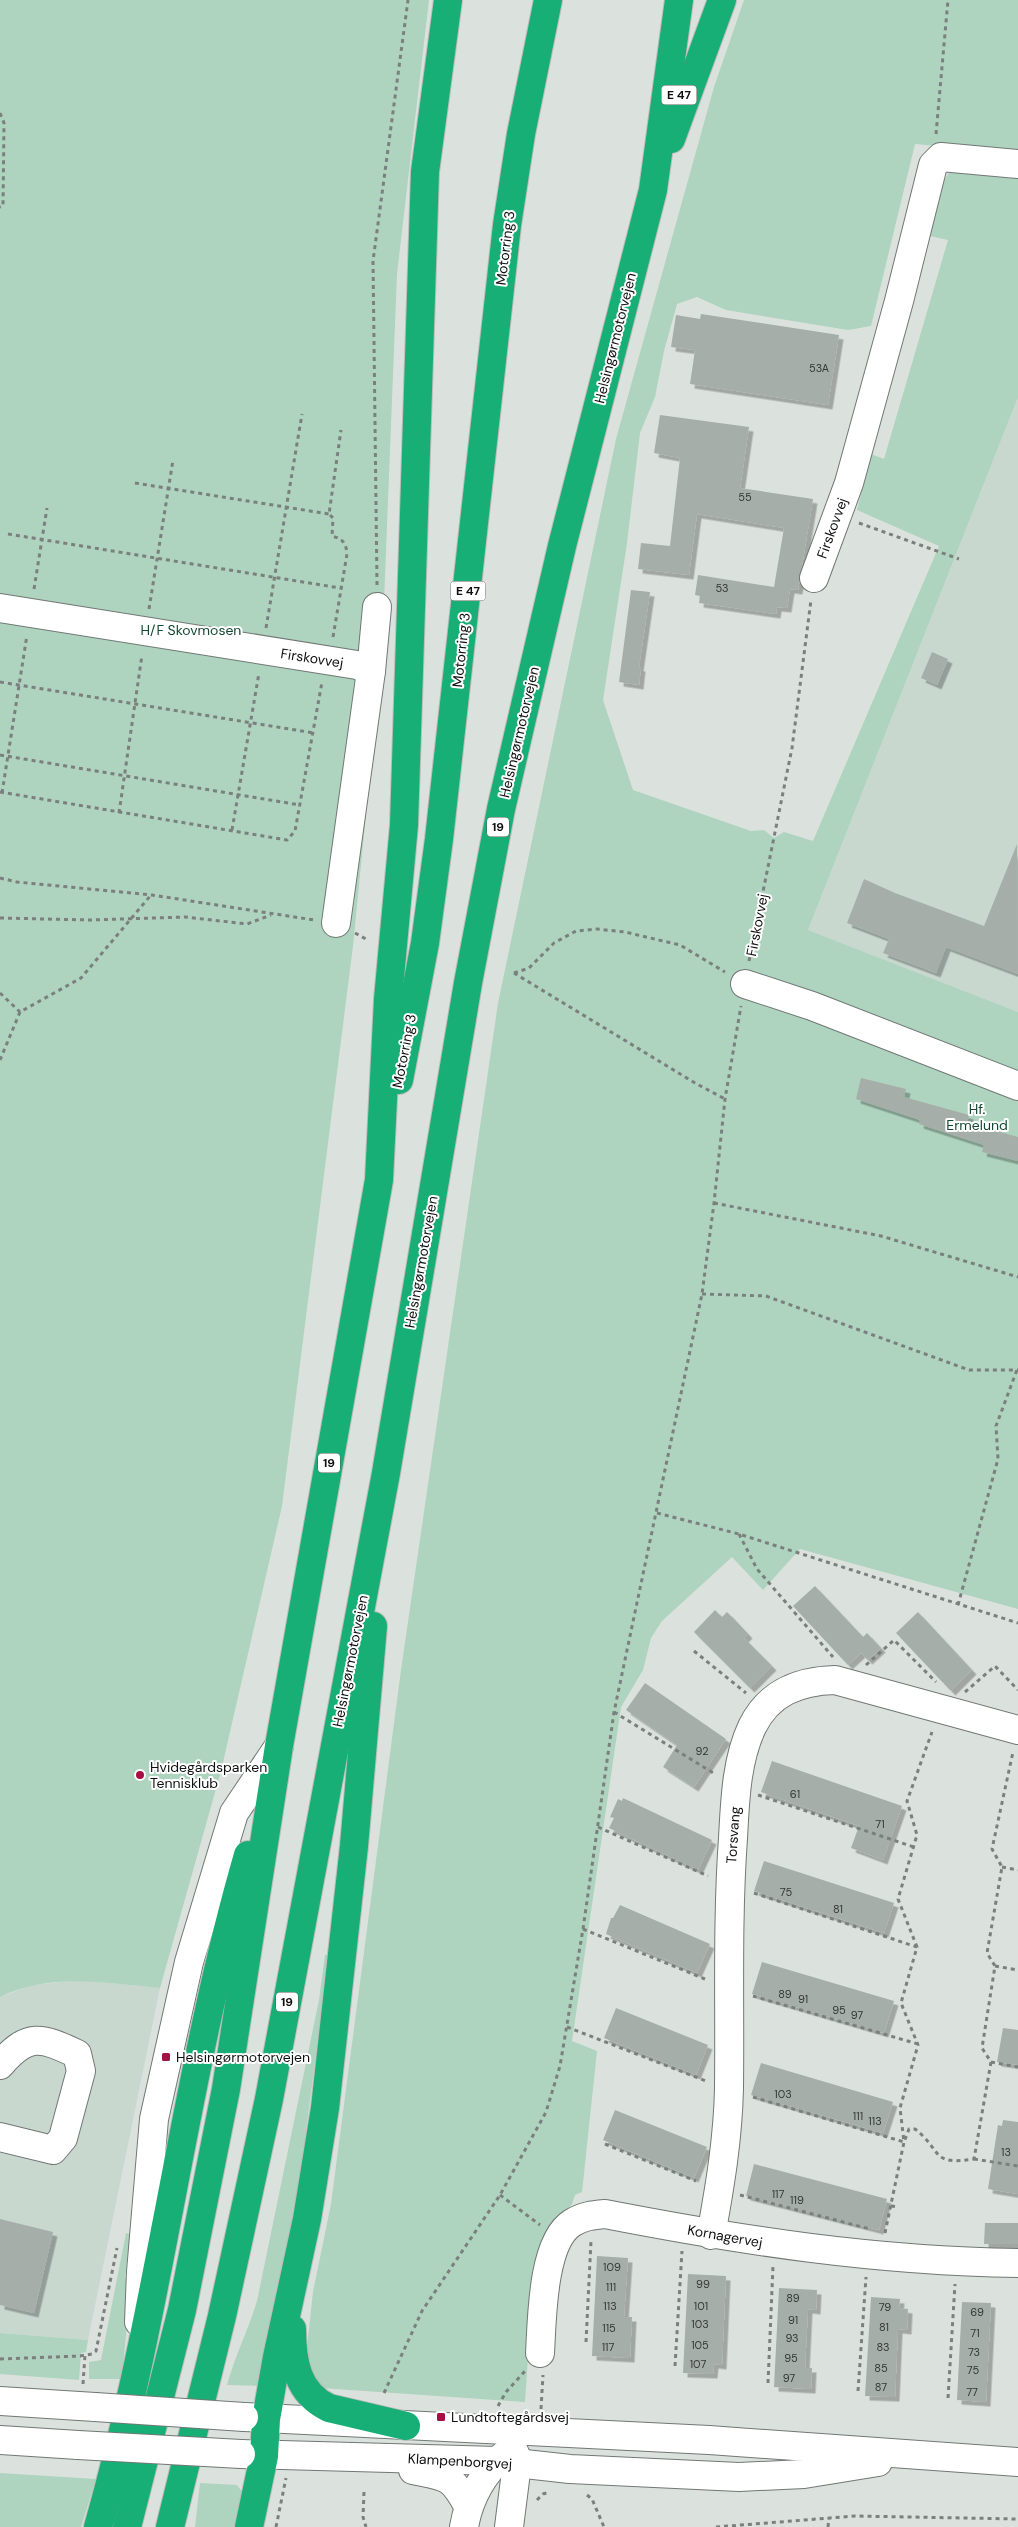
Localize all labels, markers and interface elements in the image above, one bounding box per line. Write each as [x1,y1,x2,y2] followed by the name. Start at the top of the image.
[662,86,696,104] road number: E 47
[491,210,519,286] street label: Motorring 3
[590,271,640,405] street label: Helsingørmotorvejen
[809,361,829,375] house number: 53A
[738,490,752,504] house number: 55
[813,495,851,561] street label: Firskovvej
[715,581,729,595] house number: 53
[450,582,486,600] road number: E 47
[448,612,474,688] street label: Motorring 3
[141,621,241,639] park label: H/F Skovmosen
[279,644,345,672] street label: Firskovvej
[495,665,543,799] street label: Helsingørmotorvejen
[487,818,509,836] road number: 19
[742,892,772,958] street label: Firskovvej
[388,1012,420,1090] street label: Motorring 3
[946,1100,1008,1134] park label: Hf. Ermelund
[400,1194,442,1330] street label: Helsingørmotorvejen
[318,1454,340,1472] road number: 19
[328,1593,372,1729] street label: Helsingørmotorvejen
[695,1744,709,1758] house number: 92
[150,1758,267,1792] place label: Hvidegårdsparken Tennisklub
[134,1769,146,1781] marker: Hvidegårdsparken Tennisklub
[790,1787,800,1801] house number: 61
[722,1806,744,1864] street label: Torsvang
[875,1817,885,1831] house number: 71
[780,1885,792,1899] house number: 75
[833,1902,843,1916] house number: 81
[778,1987,792,2001] house number: 89
[276,1992,298,2011] road number: 19
[798,1992,808,2006] house number: 91
[832,2003,846,2017] house number: 95
[851,2008,863,2022] house number: 97
[176,2048,310,2066] place label: Helsingørmotorvejen
[160,2051,172,2063] marker: Helsingørmotorvejen
[774,2087,792,2101] house number: 103
[853,2109,863,2123] house number: 111
[868,2114,882,2128] house number: 113
[1001,2145,1011,2159] house number: 13
[772,2187,784,2201] house number: 117
[790,2193,804,2207] house number: 119
[686,2221,764,2251] street label: Kornagervej
[603,2260,621,2274] house number: 109
[696,2277,710,2291] house number: 99
[606,2280,616,2294] house number: 111
[786,2291,800,2305] house number: 89
[603,2299,617,2313] house number: 113
[694,2299,708,2313] house number: 101
[879,2300,891,2314] house number: 79
[970,2305,984,2319] house number: 69
[788,2313,798,2327] house number: 91
[691,2317,709,2331] house number: 103
[879,2320,889,2334] house number: 81
[602,2321,616,2335] house number: 115
[970,2326,980,2340] house number: 71
[785,2331,799,2345] house number: 93
[691,2338,709,2352] house number: 105
[602,2340,614,2354] house number: 117
[876,2340,890,2354] house number: 83
[968,2345,980,2359] house number: 73
[784,2351,798,2365] house number: 95
[690,2357,706,2371] house number: 107
[874,2361,888,2375] house number: 85
[967,2363,979,2377] house number: 75
[783,2371,795,2385] house number: 97
[875,2380,887,2394] house number: 87
[966,2385,978,2399] house number: 77
[451,2408,569,2426] place label: Lundtoftegårdsvej
[435,2411,447,2423] marker: Lundtoftegårdsvej
[407,2449,513,2473] street label: Klampenborgvej

